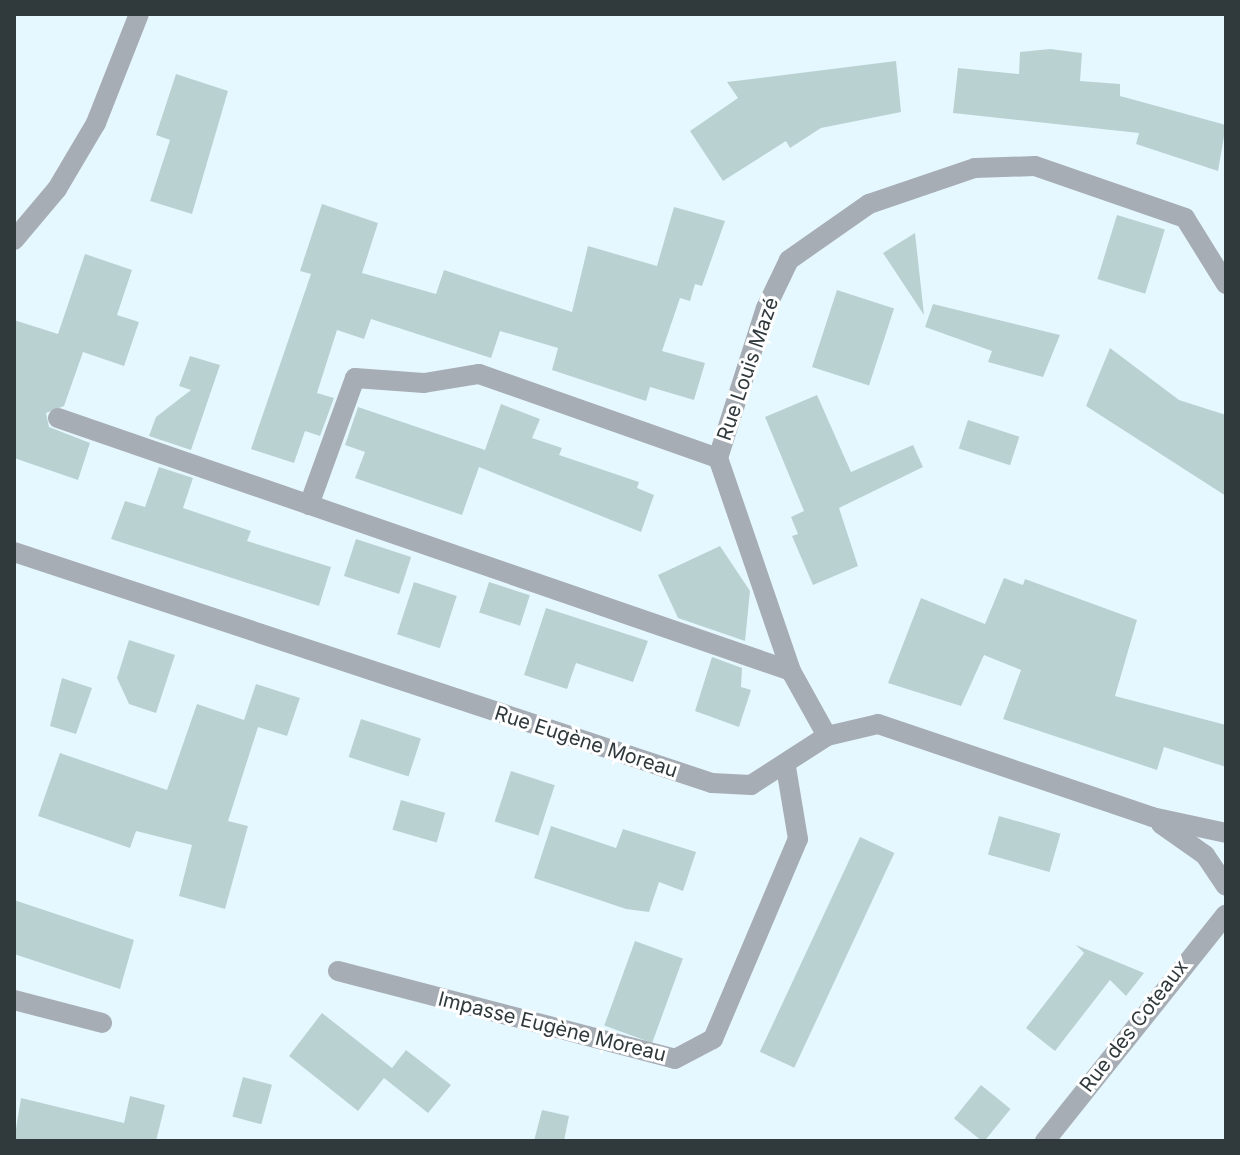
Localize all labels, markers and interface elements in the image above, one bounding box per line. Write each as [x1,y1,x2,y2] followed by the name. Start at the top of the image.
[712,294,784,444] street label: Rue Louis Mazé
[491,701,681,783] street label: Rue Eugène Moreau
[1075,955,1193,1097] street label: Rue des Coteaux
[436,987,668,1067] street label: Impasse Eugène Moreau

